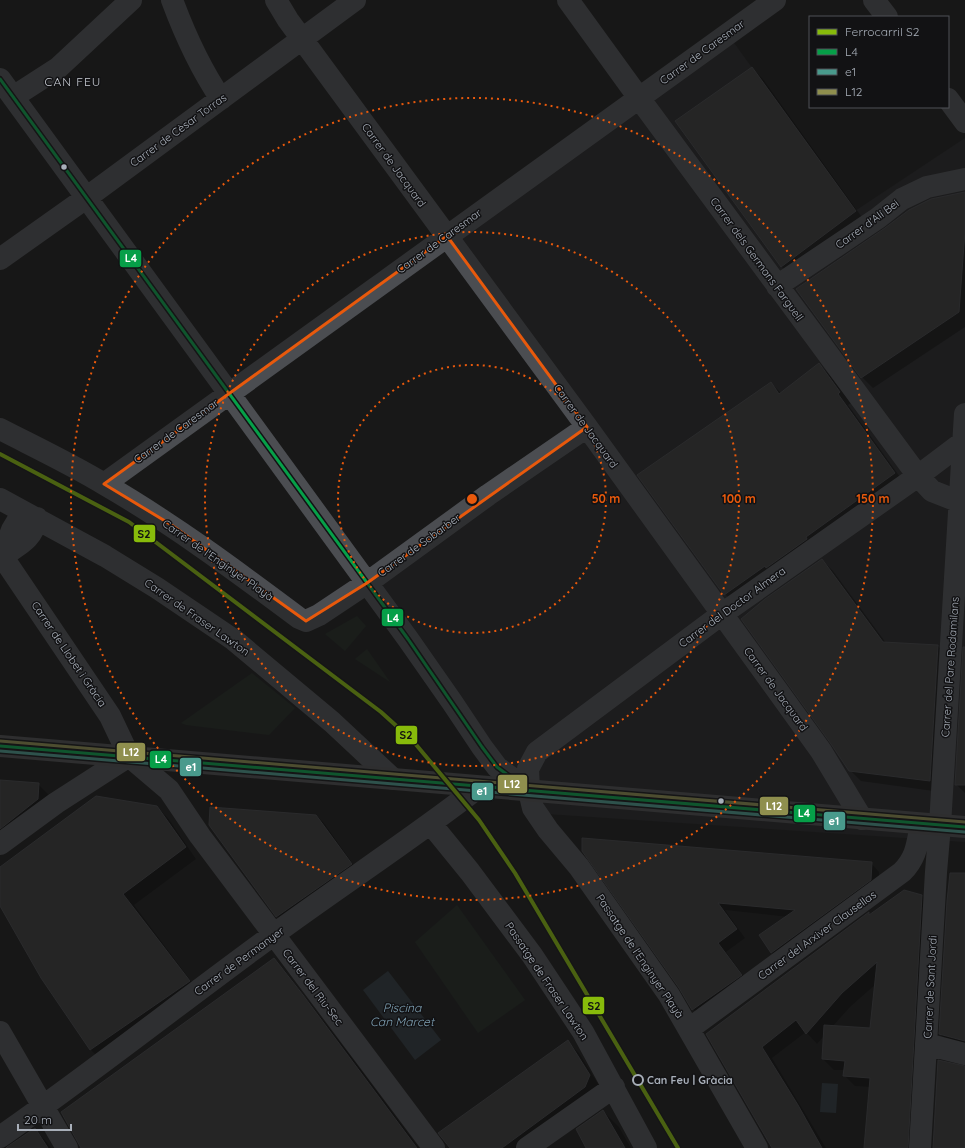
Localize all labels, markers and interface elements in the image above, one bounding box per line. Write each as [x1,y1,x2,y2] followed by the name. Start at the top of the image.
[657,16,748,88] street label: Carrer de Caresmar
[809,16,949,108] legend
[845,24,920,39] text: Ferrocarril S2
[845,44,858,59] text: L4
[845,64,856,79] text: e1
[45,74,101,89] district label: CAN FEU
[845,84,863,99] text: L12
[127,90,229,170] street label: Carrer de Cèsar Torras
[359,120,429,210] street label: Carrer de Jacquard
[59,162,69,172] unlabelled marker
[707,194,807,324] street label: Carrer dels Germans Farguell
[833,196,901,252] street label: Carrer d'Alí Bei
[394,205,485,277] street label: Carrer de Caresmar
[119,249,142,268] line badge: L4
[125,251,138,265] text: L4
[551,381,621,471] street label: Carrer de Jacquard
[131,395,222,467] street label: Carrer de Caresmar
[592,491,620,506] text: 50 m
[722,491,756,506] text: 100 m
[856,491,890,506] text: 150 m
[465,492,479,506] centre of rings
[375,510,464,580] street label: Carrer de Sobarber
[160,516,276,604] street label: Carrer de l'Enginyer Playà
[133,524,156,543] line badge: S2
[138,527,150,541] text: S2
[676,564,788,650] street label: Carrer del Doctor Almera
[142,575,252,659] street label: Carrer de Fraser Lawton
[938,596,962,738] street label: Carrer del Pare Rodamilans
[28,599,110,709] street label: Carrer de Llobet i Gràcia
[381,608,404,627] line badge: L4
[387,611,400,625] text: L4
[741,644,811,734] street label: Carrer de Jacquard
[395,725,418,745] line badge: S2
[400,728,412,742] text: S2
[116,742,146,762] line badge: L12
[123,745,139,759] text: L12
[149,750,172,769] line badge: L4
[155,752,168,766] text: L4
[179,757,202,777] line badge: e1
[186,760,196,774] text: e1
[497,774,528,794] line badge: L12
[504,777,520,791] text: L12
[471,782,494,801] line badge: e1
[477,784,487,798] text: e1
[716,796,726,806] unlabelled marker
[759,796,789,816] line badge: L12
[766,799,782,813] text: L12
[793,804,816,823] line badge: L4
[798,806,811,820] text: L4
[823,811,846,831] line badge: e1
[829,814,839,828] text: e1
[755,887,879,983] street label: Carrer del Arxiver Clausellas
[593,891,687,1021] street label: Passatge de l'Enginyer Playà
[502,919,592,1043] street label: Passatge de Fraser Lawton
[191,923,287,998] street label: Carrer de Permanyer
[920,935,940,1039] street label: Carrer de Sant Jordi
[280,946,347,1028] street label: Carrer del Riu-Sec
[582,996,605,1015] line badge: S2
[588,999,600,1013] text: S2
[370,1000,436,1029] water label: Piscina Can Marcet
[647,1073,733,1087] place label: Can Feu | Gràcia
[632,1074,644,1086] marker: Can Feu | Gràcia
[18,1106,71,1132] scale bar
[24,1112,52,1127] text: 20 m

